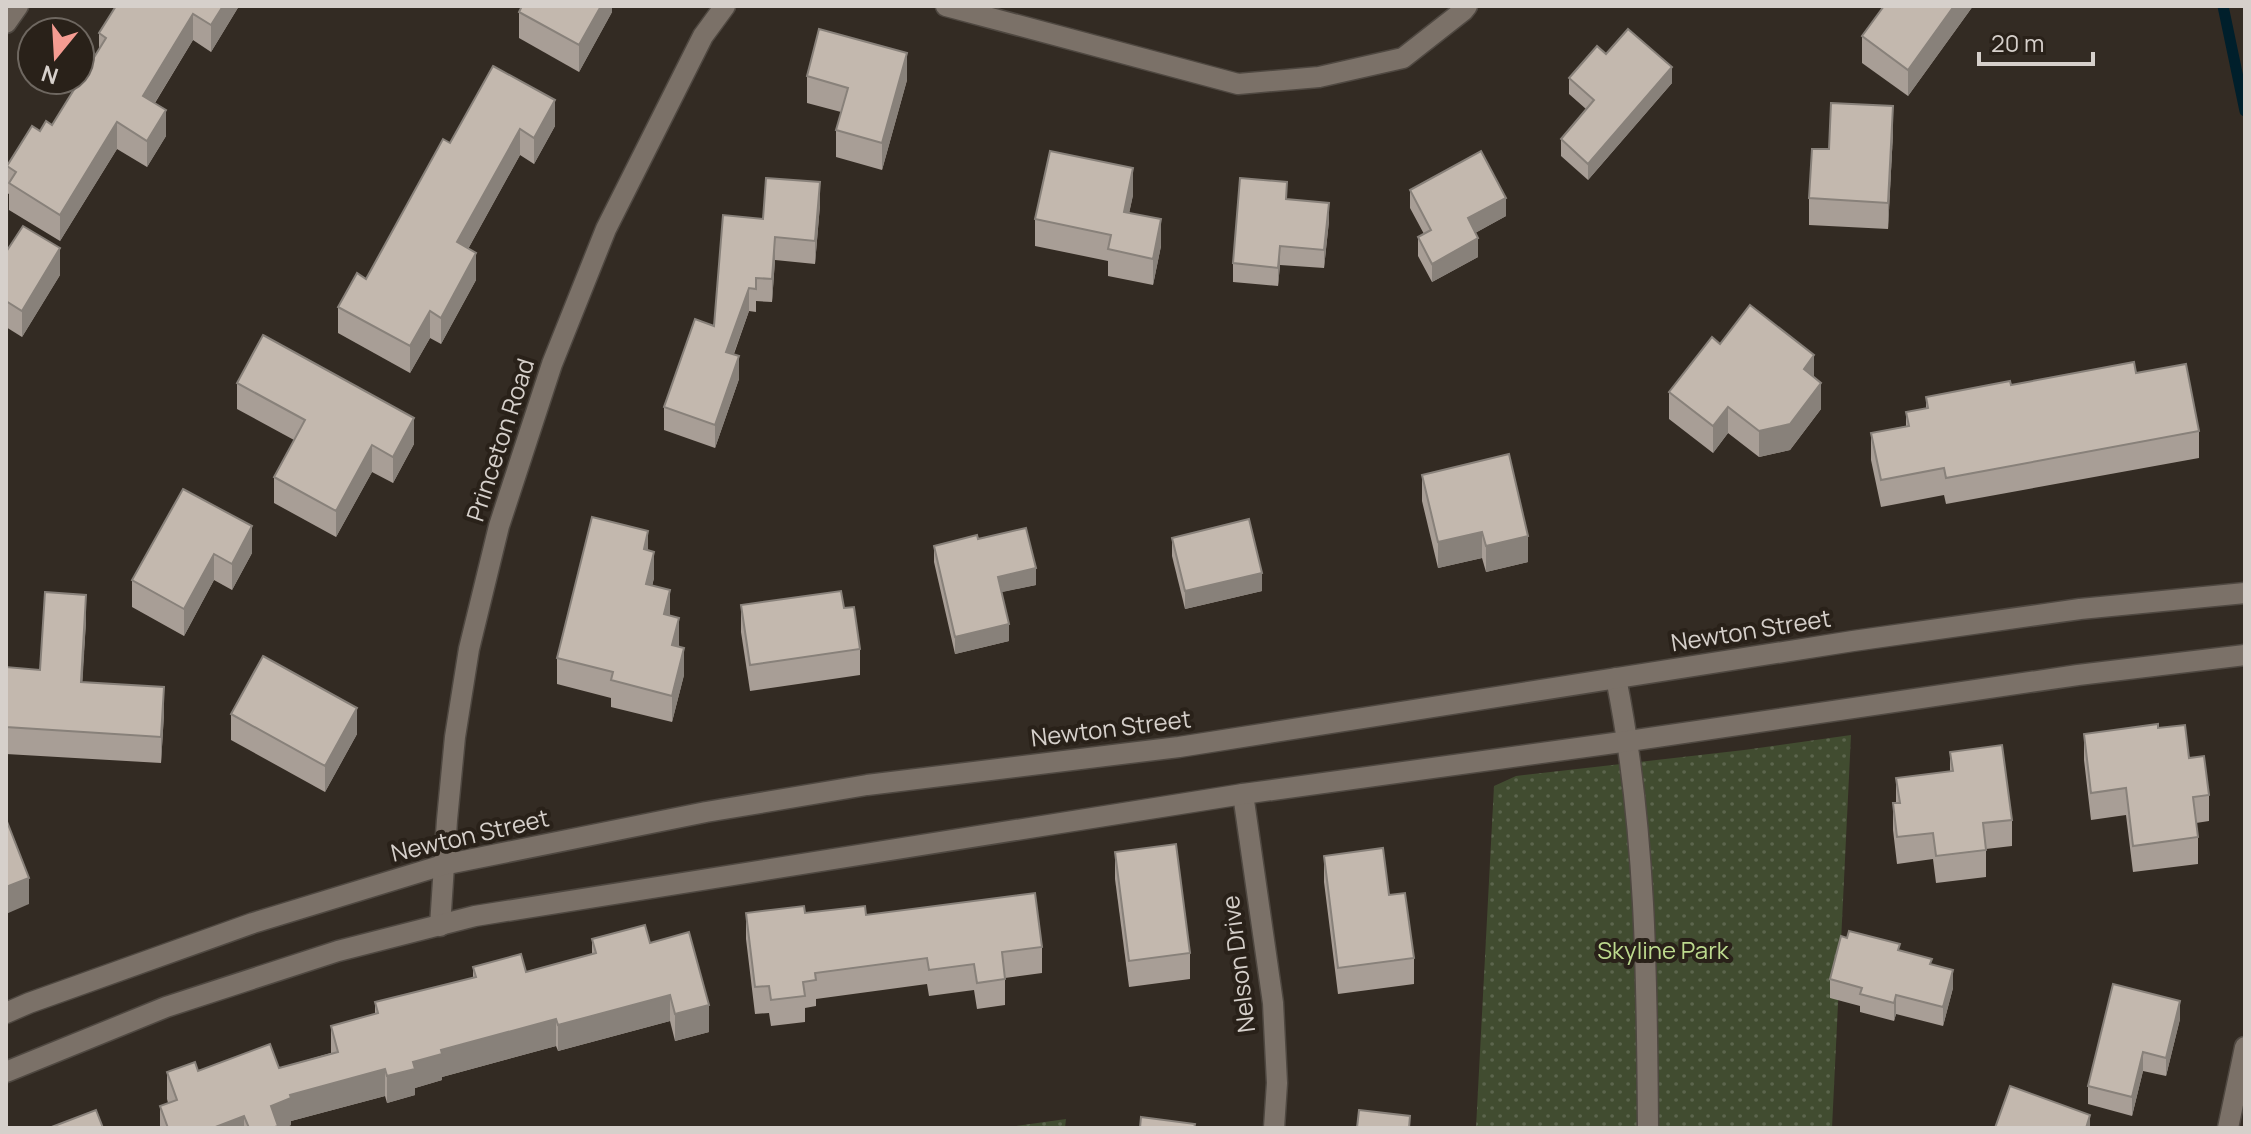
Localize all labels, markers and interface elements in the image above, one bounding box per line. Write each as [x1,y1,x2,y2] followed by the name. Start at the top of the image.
[16,16,96,96] north arrow
[1979,16,2093,66] scale bar
[1991,26,2044,59] text: 20 m
[38,58,62,92] text: N
[458,354,541,525] street label: Princeton Road
[1669,601,1833,658] street label: Newton Street
[1029,701,1193,754] street label: Newton Street
[387,800,552,869] street label: Newton Street
[1213,894,1262,1035] street label: Nelson Drive
[1597,933,1730,966] park label: Skyline Park

